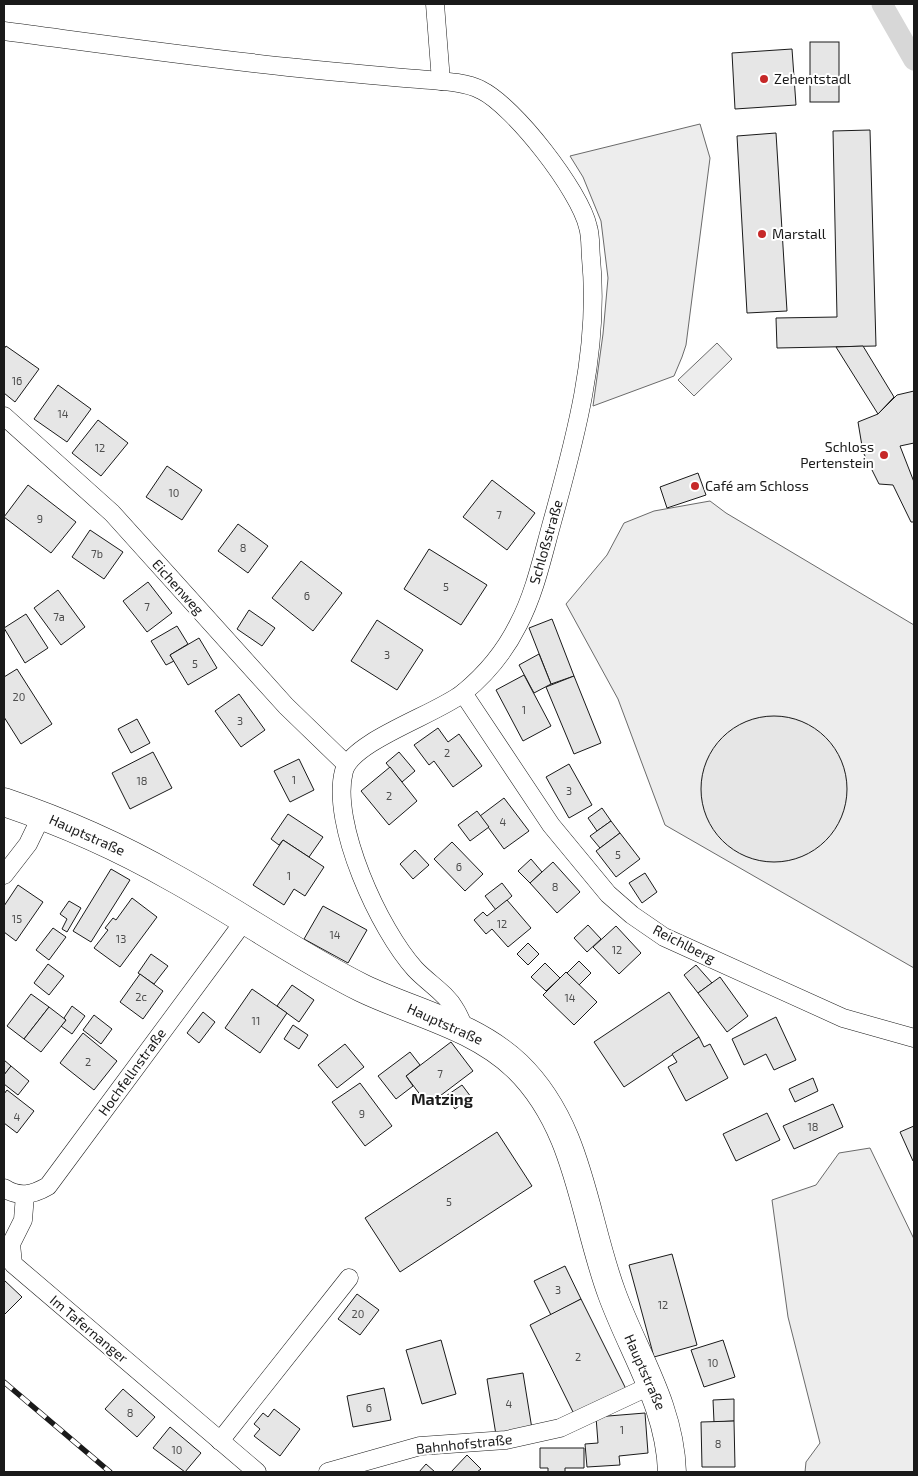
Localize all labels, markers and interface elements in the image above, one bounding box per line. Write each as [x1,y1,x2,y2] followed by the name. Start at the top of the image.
[774,70,852,87] place label: Zehentstadl
[758,73,770,85] marker: Zehentstadl
[772,225,827,242] place label: Marstall
[756,228,768,240] marker: Marstall
[12,374,22,387] house number: 16
[57,407,69,420] house number: 14
[800,438,874,471] place label: Schloss Pertenstein
[95,441,105,454] house number: 12
[878,449,890,461] marker: Schloss Pertenstein
[705,477,809,494] place label: Café am Schloss
[689,480,701,492] marker: Café am Schloss
[168,486,180,499] house number: 10
[525,498,566,586] street label: Schloßstraße
[496,508,502,521] house number: 7
[37,512,43,525] house number: 9
[240,541,246,554] house number: 8
[91,547,103,560] house number: 7b
[149,555,208,618] street label: Eichenweg
[443,580,449,593] house number: 5
[304,589,310,602] house number: 6
[144,600,150,613] house number: 7
[53,610,65,623] house number: 7a
[384,648,390,661] house number: 3
[192,657,198,670] house number: 5
[13,690,25,703] house number: 20
[522,703,526,716] house number: 1
[237,714,243,727] house number: 3
[444,746,450,759] house number: 2
[292,773,296,786] house number: 1
[136,774,148,787] house number: 18
[566,784,572,797] house number: 3
[386,789,392,802] house number: 2
[47,810,128,859] street label: Hauptstraße
[500,815,507,828] house number: 4
[615,848,621,861] house number: 5
[456,860,462,873] house number: 6
[287,869,291,882] house number: 1
[552,880,558,893] house number: 8
[12,912,22,925] house number: 15
[497,917,507,930] house number: 12
[650,921,718,967] street label: Reichlberg
[329,928,341,941] house number: 14
[116,932,126,945] house number: 13
[612,943,622,956] house number: 12
[135,990,147,1003] house number: 2c
[564,991,576,1004] house number: 14
[405,999,486,1048] street label: Hauptstraße
[252,1014,260,1027] house number: 11
[94,1025,169,1119] street label: Hochfellnstraße
[85,1055,91,1068] house number: 2
[437,1067,443,1080] house number: 7
[411,1089,474,1108] district label: Matzing
[359,1107,365,1120] house number: 9
[14,1110,21,1123] house number: 4
[807,1120,819,1133] house number: 18
[446,1195,452,1208] house number: 5
[555,1283,561,1296] house number: 3
[47,1291,132,1366] street label: Im Tafernanger
[658,1298,668,1311] house number: 12
[352,1307,364,1320] house number: 20
[621,1331,670,1412] street label: Hauptstraße
[575,1350,581,1363] house number: 2
[707,1356,719,1369] house number: 10
[506,1397,513,1410] house number: 4
[366,1401,372,1414] house number: 6
[127,1406,133,1419] house number: 8
[620,1423,624,1436] house number: 1
[415,1430,513,1457] street label: Bahnhofstraße
[715,1437,721,1450] house number: 8
[171,1443,183,1456] house number: 10

